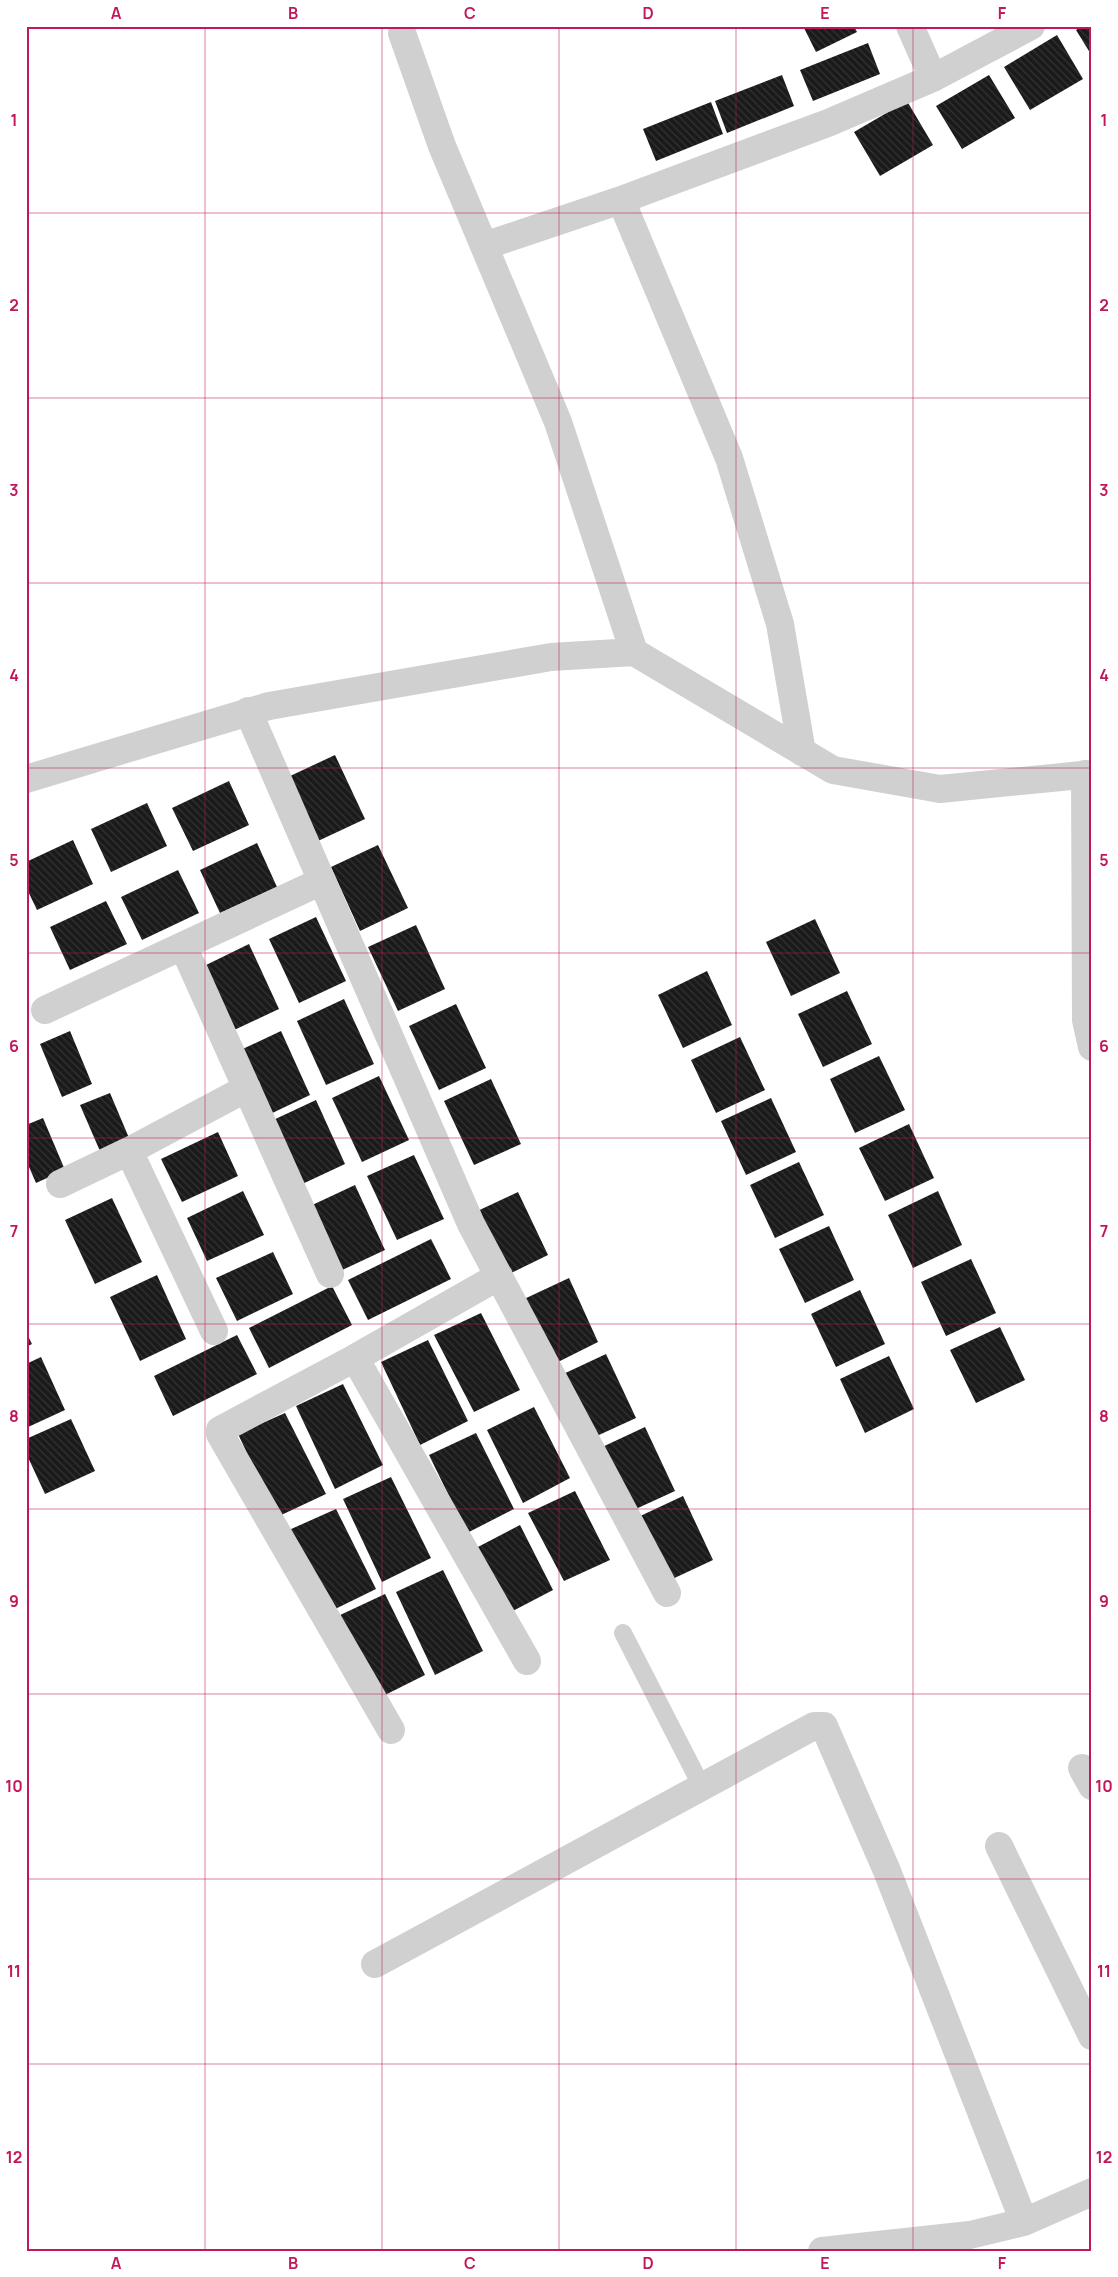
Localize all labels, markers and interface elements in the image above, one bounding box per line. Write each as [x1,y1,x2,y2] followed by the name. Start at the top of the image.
[111,2,122,24] text: A
[288,2,298,24] text: B
[464,2,476,24] text: C
[642,2,654,24] text: D
[820,2,830,24] text: E
[998,2,1007,24] text: F
[10,109,18,131] text: 1
[1100,109,1108,131] text: 1
[9,294,19,316] text: 2
[1099,294,1109,316] text: 2
[9,479,19,501] text: 3
[1099,479,1109,501] text: 3
[9,664,19,686] text: 4
[1099,664,1109,686] text: 4
[9,849,19,871] text: 5
[1099,849,1109,871] text: 5
[9,1035,19,1057] text: 6
[1099,1035,1109,1057] text: 6
[10,1220,18,1242] text: 7
[1100,1220,1108,1242] text: 7
[9,1405,19,1427] text: 8
[1099,1405,1109,1427] text: 8
[9,1590,19,1612] text: 9
[1099,1590,1109,1612] text: 9
[5,1775,23,1797] text: 10
[1095,1775,1113,1797] text: 10
[7,1960,21,1982] text: 11
[1097,1960,1111,1982] text: 11
[6,2146,22,2168] text: 12
[1096,2146,1112,2168] text: 12
[111,2252,122,2274] text: A
[288,2252,298,2274] text: B
[464,2252,476,2274] text: C
[642,2252,654,2274] text: D
[820,2252,830,2274] text: E
[998,2252,1007,2274] text: F

